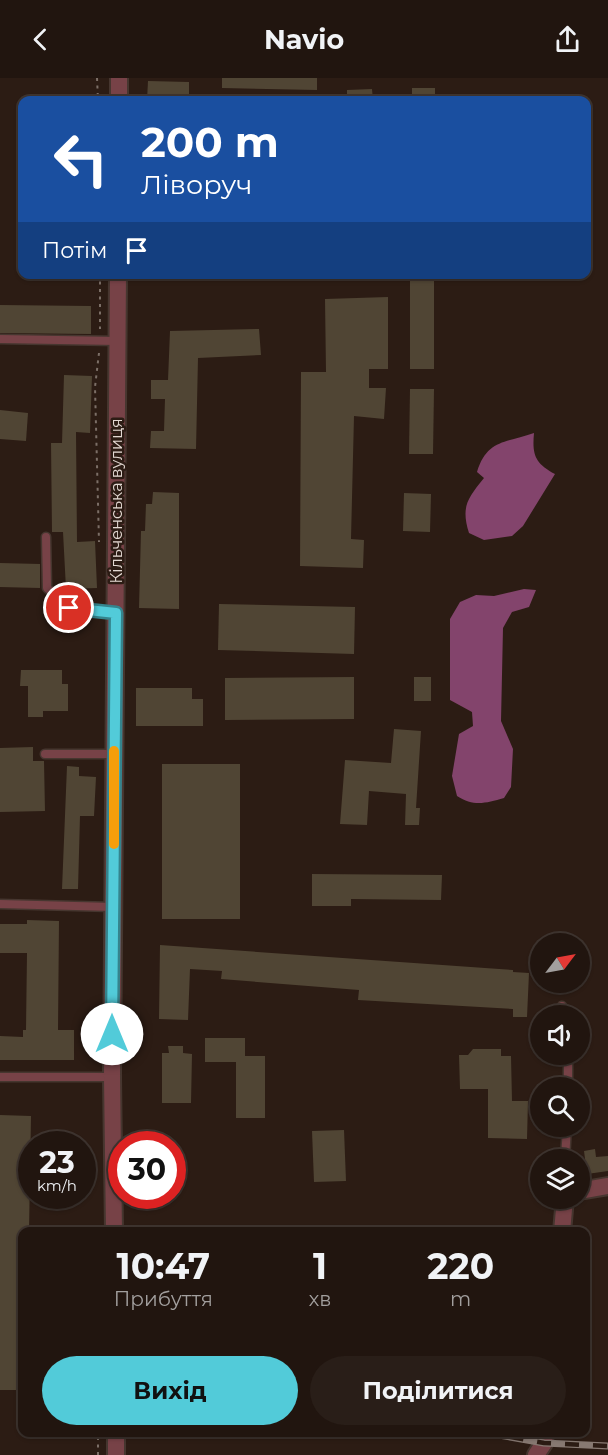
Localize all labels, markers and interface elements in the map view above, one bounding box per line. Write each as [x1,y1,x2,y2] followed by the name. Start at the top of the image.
[24,23,57,56] icon: back
[264,23,344,56] text: Navio
[551,23,584,56] icon: share
[141,116,279,168] text: 200 m
[42,120,120,198] icon: left
[141,168,253,201] text: Ліворуч
[120,234,153,267] icon: arrive
[42,237,108,264] text: Потім
[107,418,126,584] street label: Кільченська вулиця
[43,582,94,633] pin
[52,591,85,624] icon: arrive
[530,933,590,993] north arrow
[530,933,590,1209] map controls
[80,1002,144,1066] position arrow
[530,1005,590,1065] button: sound
[530,1077,590,1137] button: search
[108,1131,186,1209] speed limit sign: 30
[39,1144,75,1181] text: 23
[530,1149,590,1209] button: layers
[37,1176,77,1195] text: km/h
[117,1244,210,1288] text: 10:47
[313,1244,327,1288] text: 1
[427,1244,494,1288] text: 220
[114,1287,213,1311] text: Прибуття
[309,1287,331,1311] text: хв
[450,1287,471,1311] text: m
[42,1356,298,1425] button: Вихід
[310,1356,566,1425] button: Поділитися

